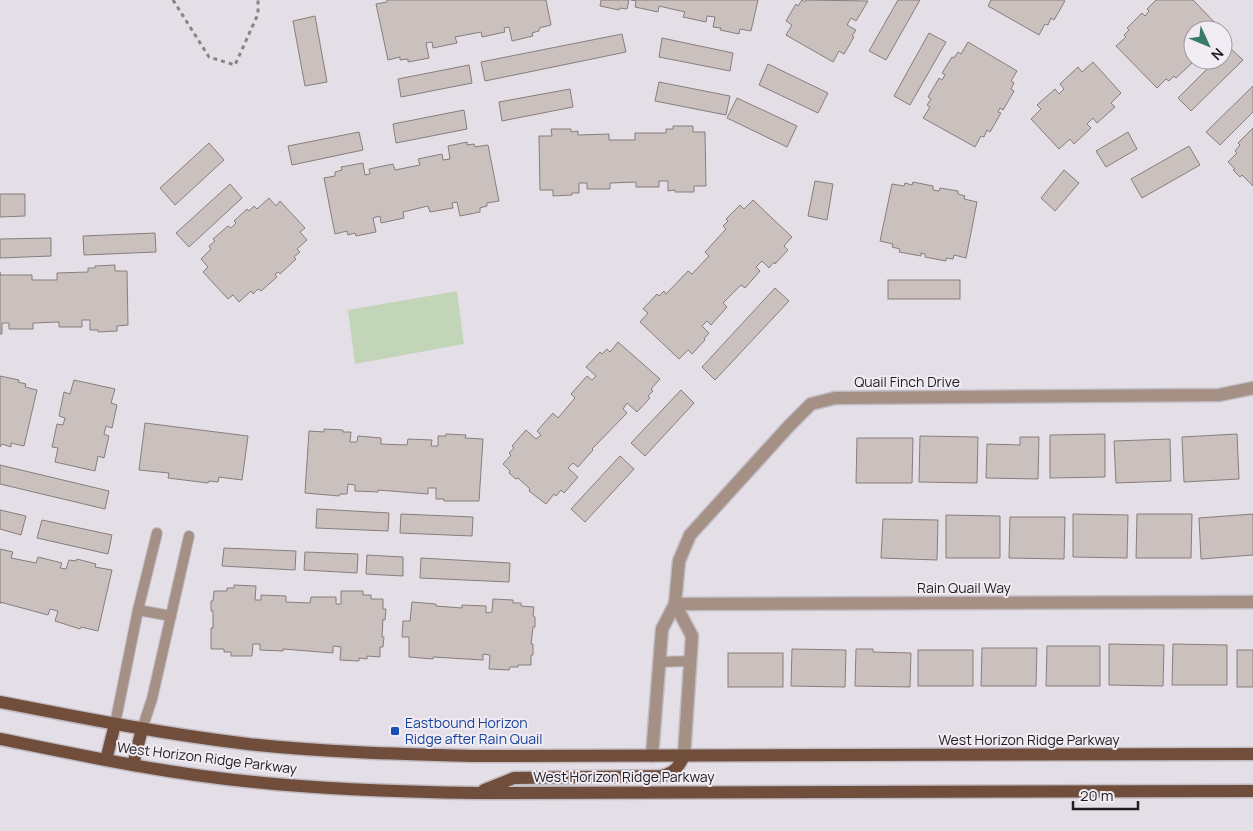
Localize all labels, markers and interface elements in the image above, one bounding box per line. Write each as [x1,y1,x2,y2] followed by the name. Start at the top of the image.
[1183,20,1233,70] north arrow
[1207,44,1228,65] text: N
[854,372,960,391] street label: Quail Finch Drive
[917,578,1011,597] street label: Rain Quail Way
[405,713,543,748] place label: Eastbound Horizon Ridge after Rain Quail
[389,725,401,737] marker: Eastbound Horizon Ridge after Rain Quail
[938,730,1120,749] street label: West Horizon Ridge Parkway
[116,737,299,778] street label: West Horizon Ridge Parkway
[533,767,715,786] street label: West Horizon Ridge Parkway
[1073,778,1138,810] scale bar
[1080,785,1113,806] text: 20 m

